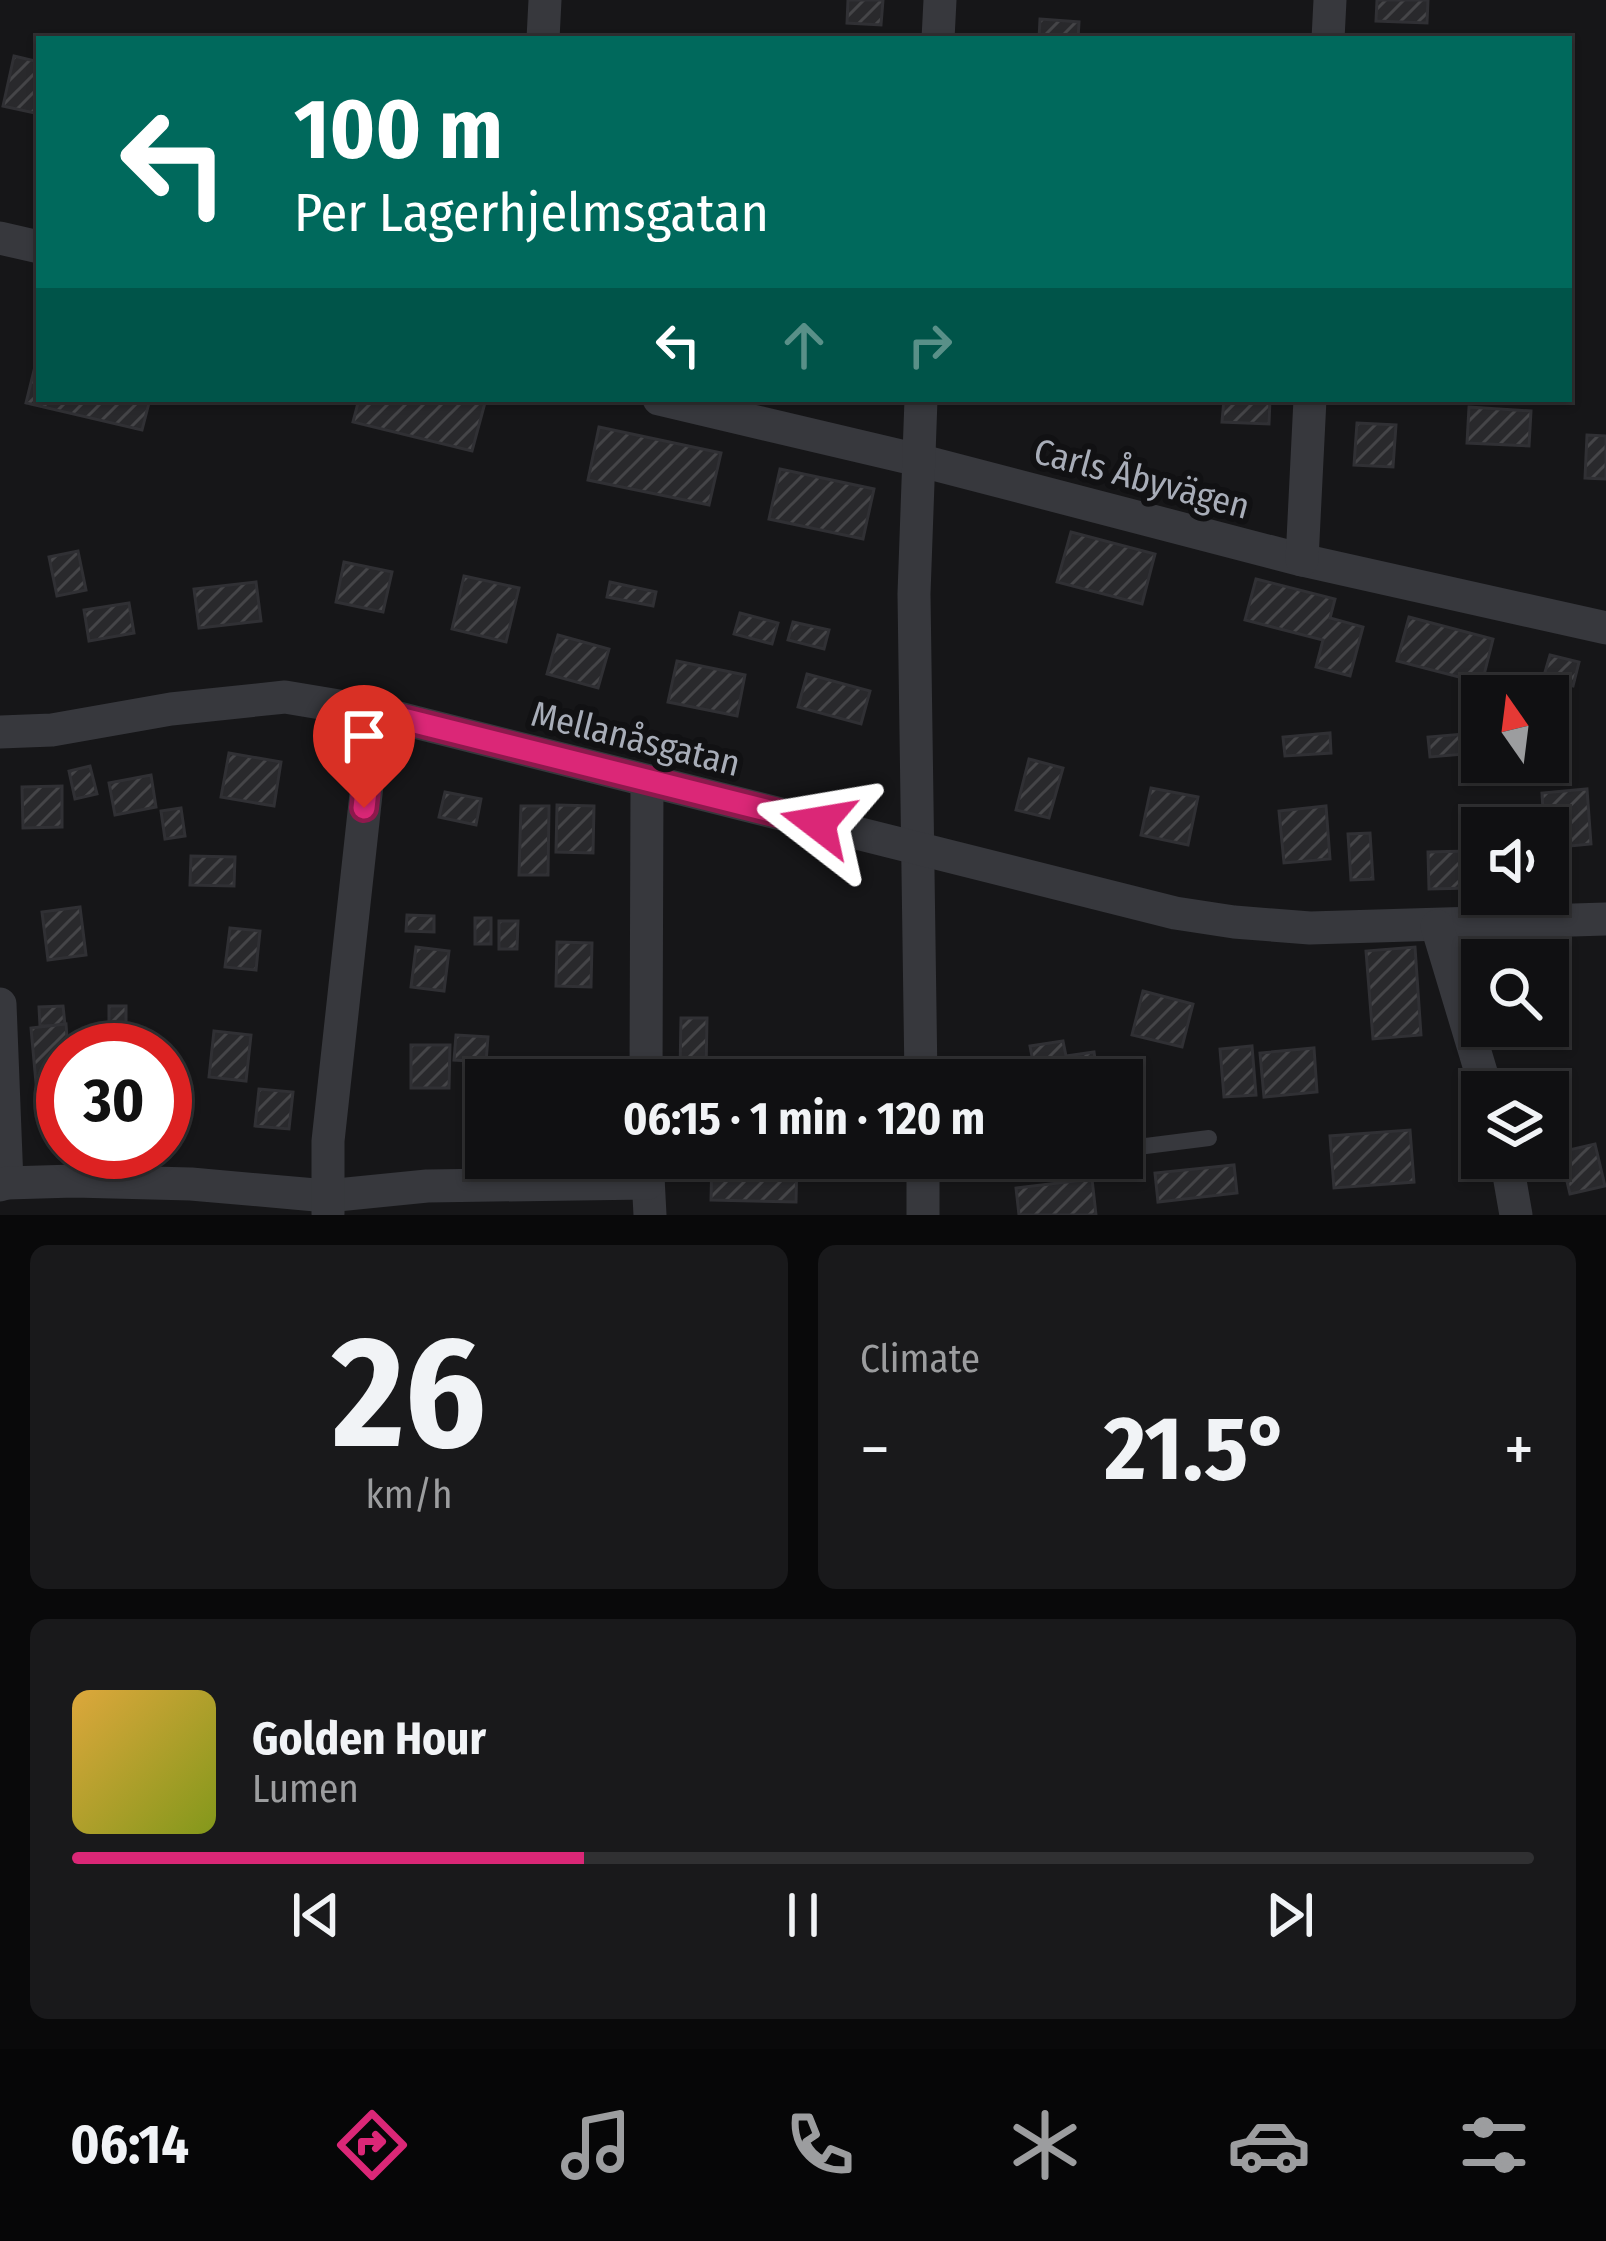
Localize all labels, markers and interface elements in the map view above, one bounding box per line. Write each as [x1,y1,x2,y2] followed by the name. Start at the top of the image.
[294,79,503,180] text: 100 m
[96,84,252,240] icon: left
[294,181,769,245] text: Per Lagerhjelmsgatan
[645,312,711,378] icon: left
[771,312,837,378] icon: ahead
[897,312,963,378] icon: right
[1029,427,1255,529] street label: Carls Åbyvägen
[1461,675,1569,783] north arrow
[1461,675,1569,1179] map controls
[313,685,415,808] pin
[527,692,745,786] street label: Mellanåsgatan
[331,703,397,769] icon: arrive
[755,760,881,886] position arrow
[1461,807,1569,915] button: sound
[1461,939,1569,1047] button: search
[36,1023,192,1179] speed limit sign: 30
[1461,1071,1569,1179] button: layers
[623,1092,985,1146] text: 06:15 · 1 min · 120 m
[332,1300,486,1487] text: 26
[860,1336,980,1382] text: Climate
[1104,1395,1289,1503] text: 21.5°
[860,1410,890,1489] text: −
[1504,1410,1534,1489] text: +
[366,1472,452,1518] text: km/h
[252,1712,486,1766] text: Golden Hour
[252,1766,359,1812] text: Lumen
[283,1882,349,1948] icon: previous
[770,1882,836,1948] icon: pause
[1257,1882,1323,1948] icon: next
[330,2103,414,2187] icon: directions
[554,2103,638,2187] icon: music
[778,2103,862,2187] icon: phone
[1003,2103,1087,2187] icon: climate
[1227,2103,1311,2187] icon: car
[1452,2103,1536,2187] icon: filters
[70,2113,189,2177] text: 06:14

